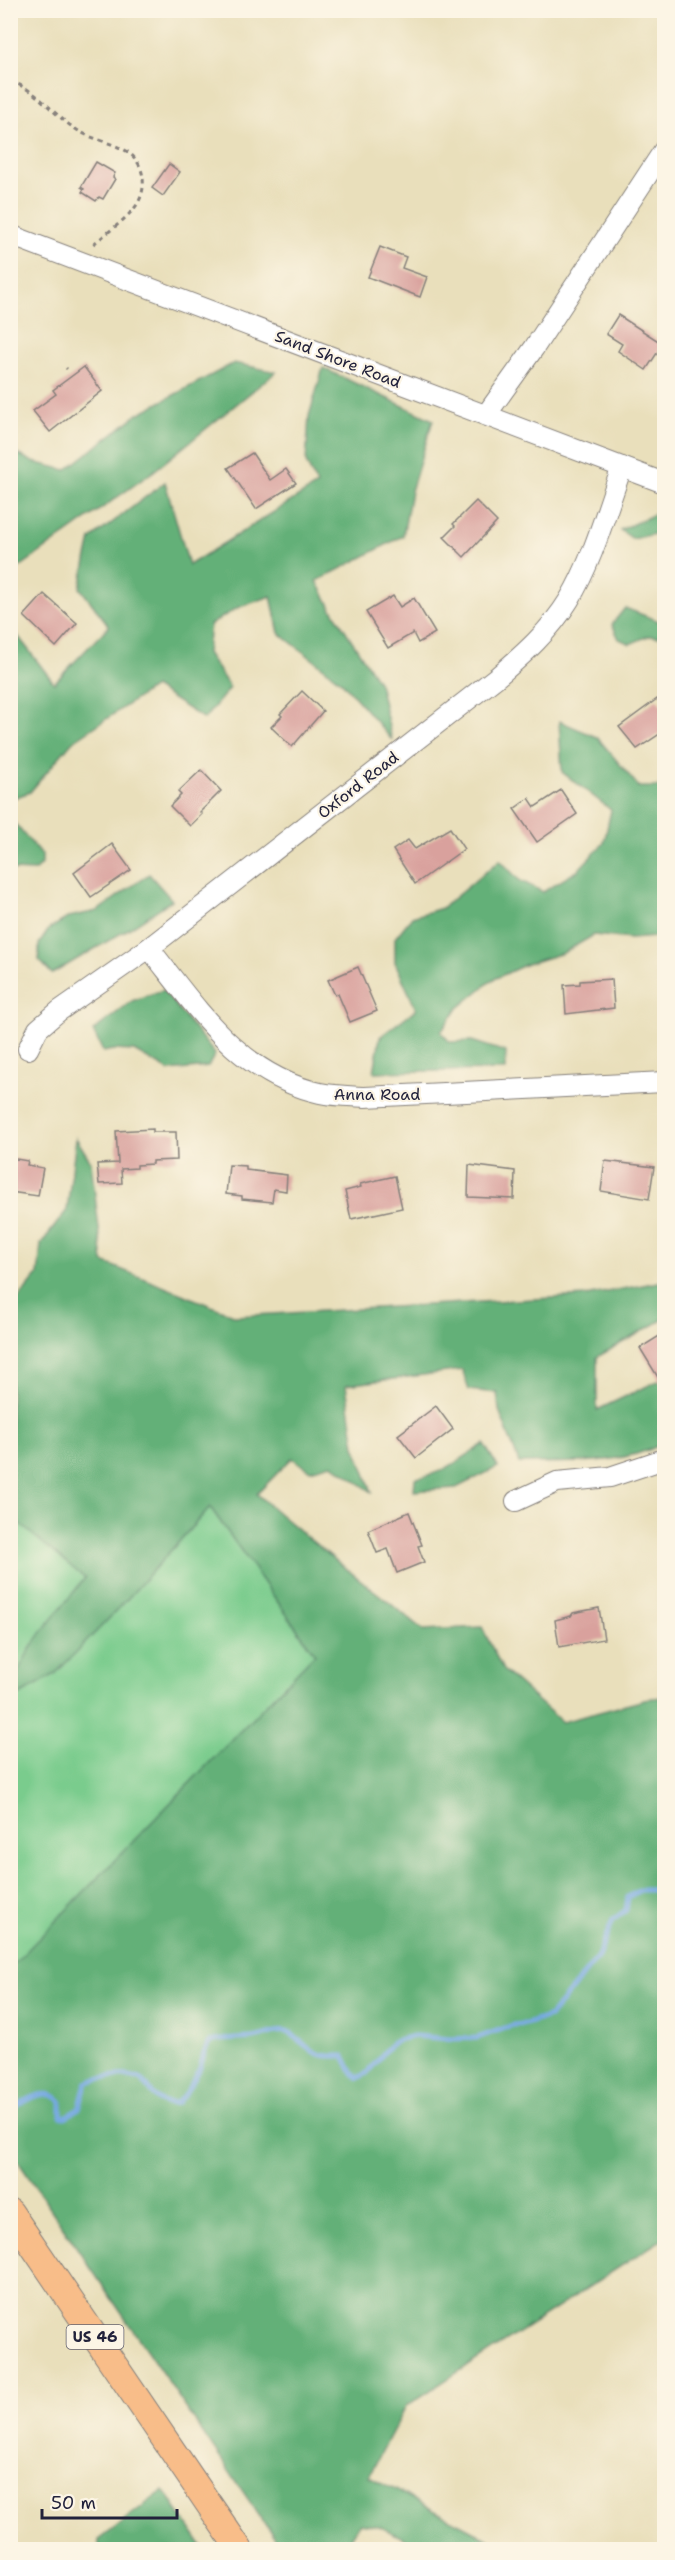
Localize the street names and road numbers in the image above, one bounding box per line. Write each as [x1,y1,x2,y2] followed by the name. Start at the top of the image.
[272,325,404,393] street label: Sand Shore Road
[313,747,403,823] street label: Oxford Road
[334,1084,420,1105] street label: Anna Road
[66,2325,124,2349] road number: US 46

